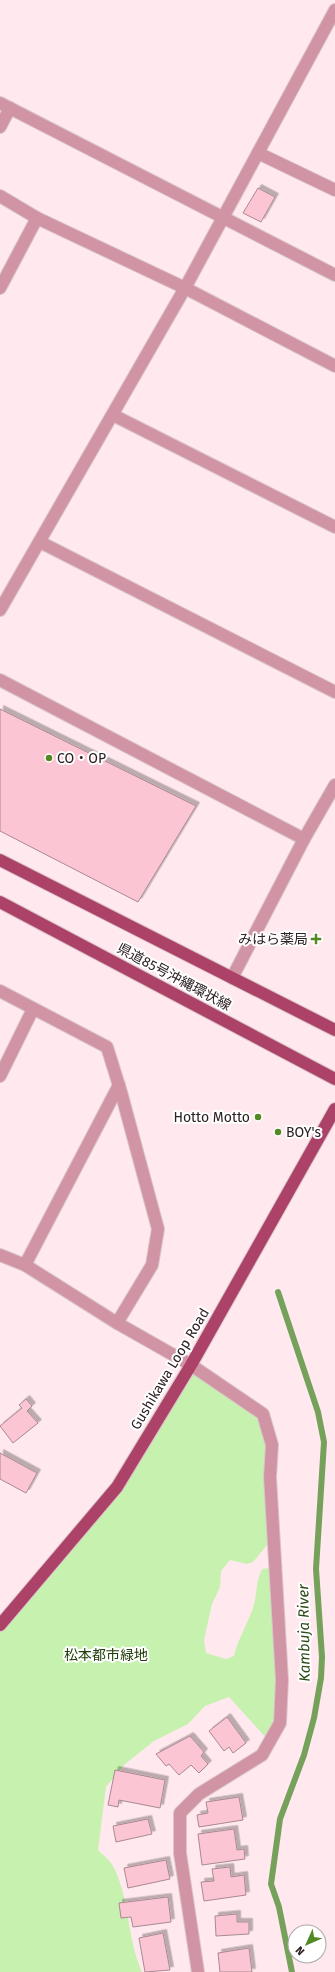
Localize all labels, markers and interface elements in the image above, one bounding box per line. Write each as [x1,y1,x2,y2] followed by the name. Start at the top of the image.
[57,750,106,767] place label: CO・OP
[44,753,54,763] marker: CO・OP
[238,931,308,948] place label: みはら薬局
[311,934,321,944] marker: みはら薬局
[114,940,234,1014] street label: 県道85号沖縄環状線
[173,1109,250,1126] place label: Hotto Motto
[253,1112,263,1122] marker: Hotto Motto
[286,1124,322,1141] place label: BOY's
[273,1127,283,1137] marker: BOY's
[127,1305,213,1433] street label: Gushikawa Loop Road
[294,1583,314,1682] water label: Kambuja River
[64,1647,148,1664] park label: 松本都市緑地
[287,1924,327,1964] north arrow
[293,1944,307,1958] text: N

